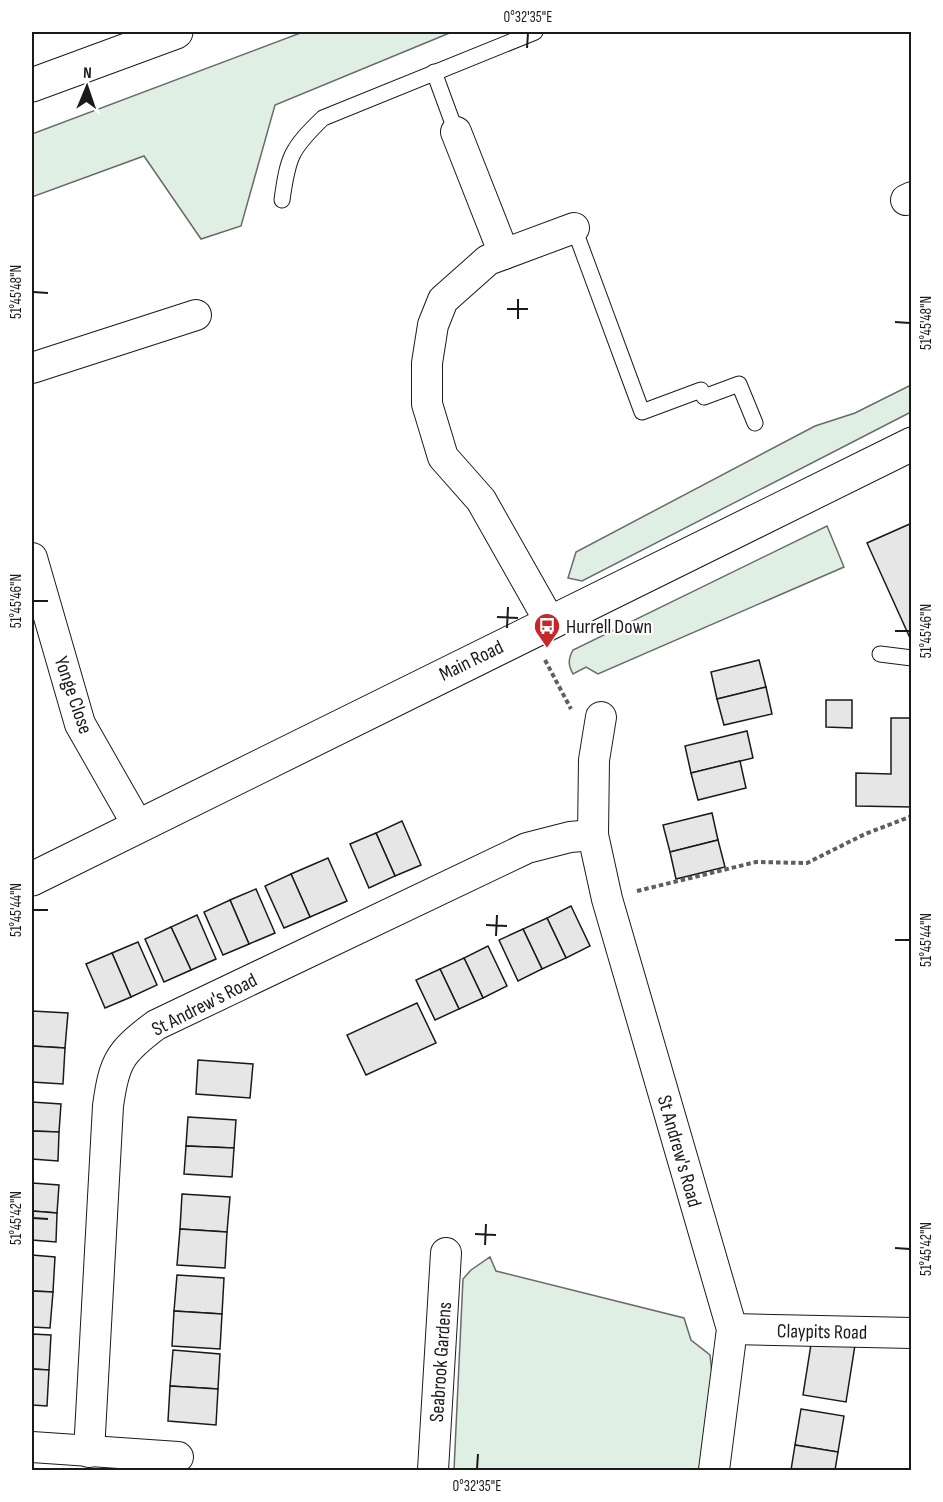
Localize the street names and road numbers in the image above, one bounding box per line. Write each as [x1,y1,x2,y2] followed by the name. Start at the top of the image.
[435,635,507,687] street label: Main Road
[49,653,97,737] street label: Yonge Close
[148,968,261,1042] street label: St Andrew's Road
[652,1093,706,1210] street label: St Andrew's Road
[425,1301,457,1423] street label: Seabrook Gardens
[777,1319,867,1345] street label: Claypits Road

